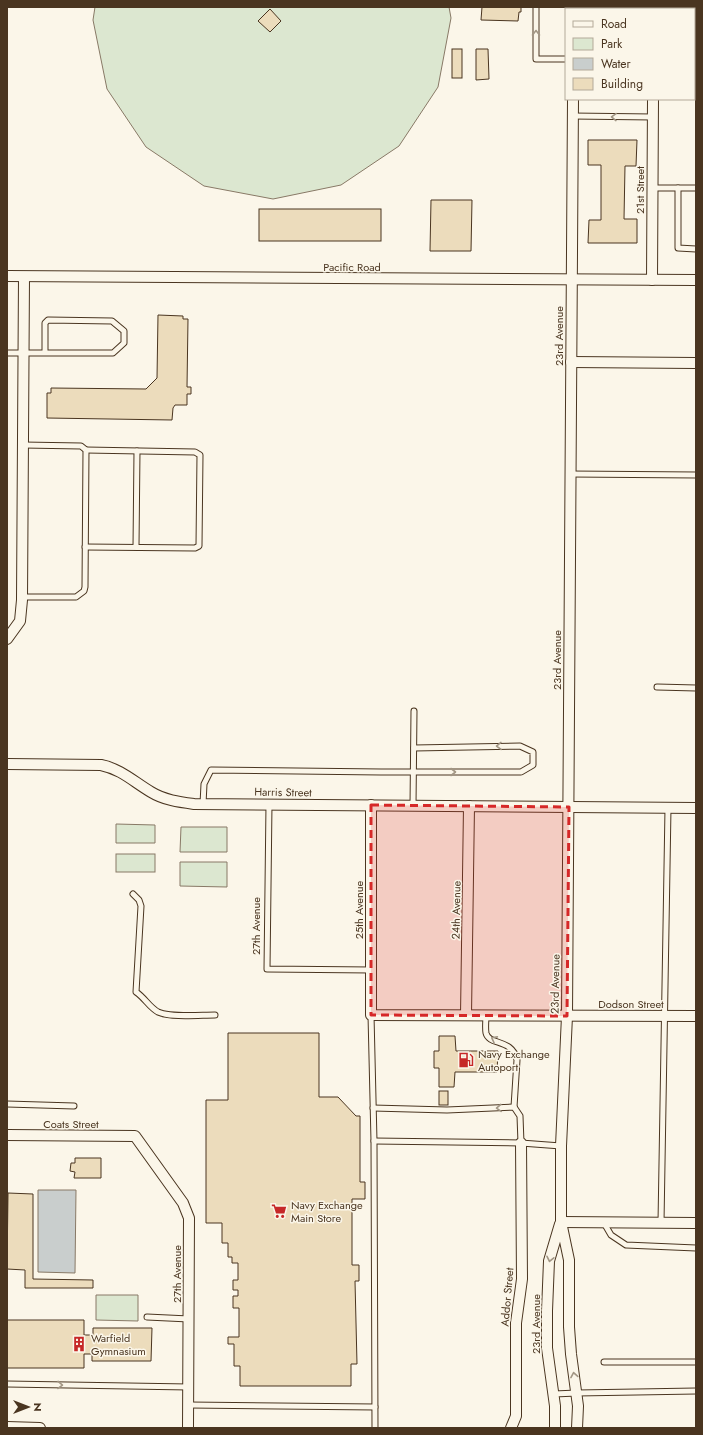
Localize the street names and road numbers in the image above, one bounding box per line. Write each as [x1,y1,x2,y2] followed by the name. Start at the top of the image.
[632,166,648,214] street label: 21st Street
[323,259,381,275] street label: Pacific Road
[551,306,567,366] street label: 23rd Avenue
[549,630,565,690] street label: 23rd Avenue
[254,783,312,801] street label: Harris Street
[351,880,367,939] street label: 25th Avenue
[447,880,465,939] street label: 24th Avenue
[248,897,264,955] street label: 27th Avenue
[546,954,564,1014] street label: 23rd Avenue
[598,996,664,1012] street label: Dodson Street
[43,1116,99,1132] street label: Coats Street
[169,1245,185,1303] street label: 27th Avenue
[496,1266,518,1327] street label: Addor Street
[528,1294,544,1354] street label: 23rd Avenue

